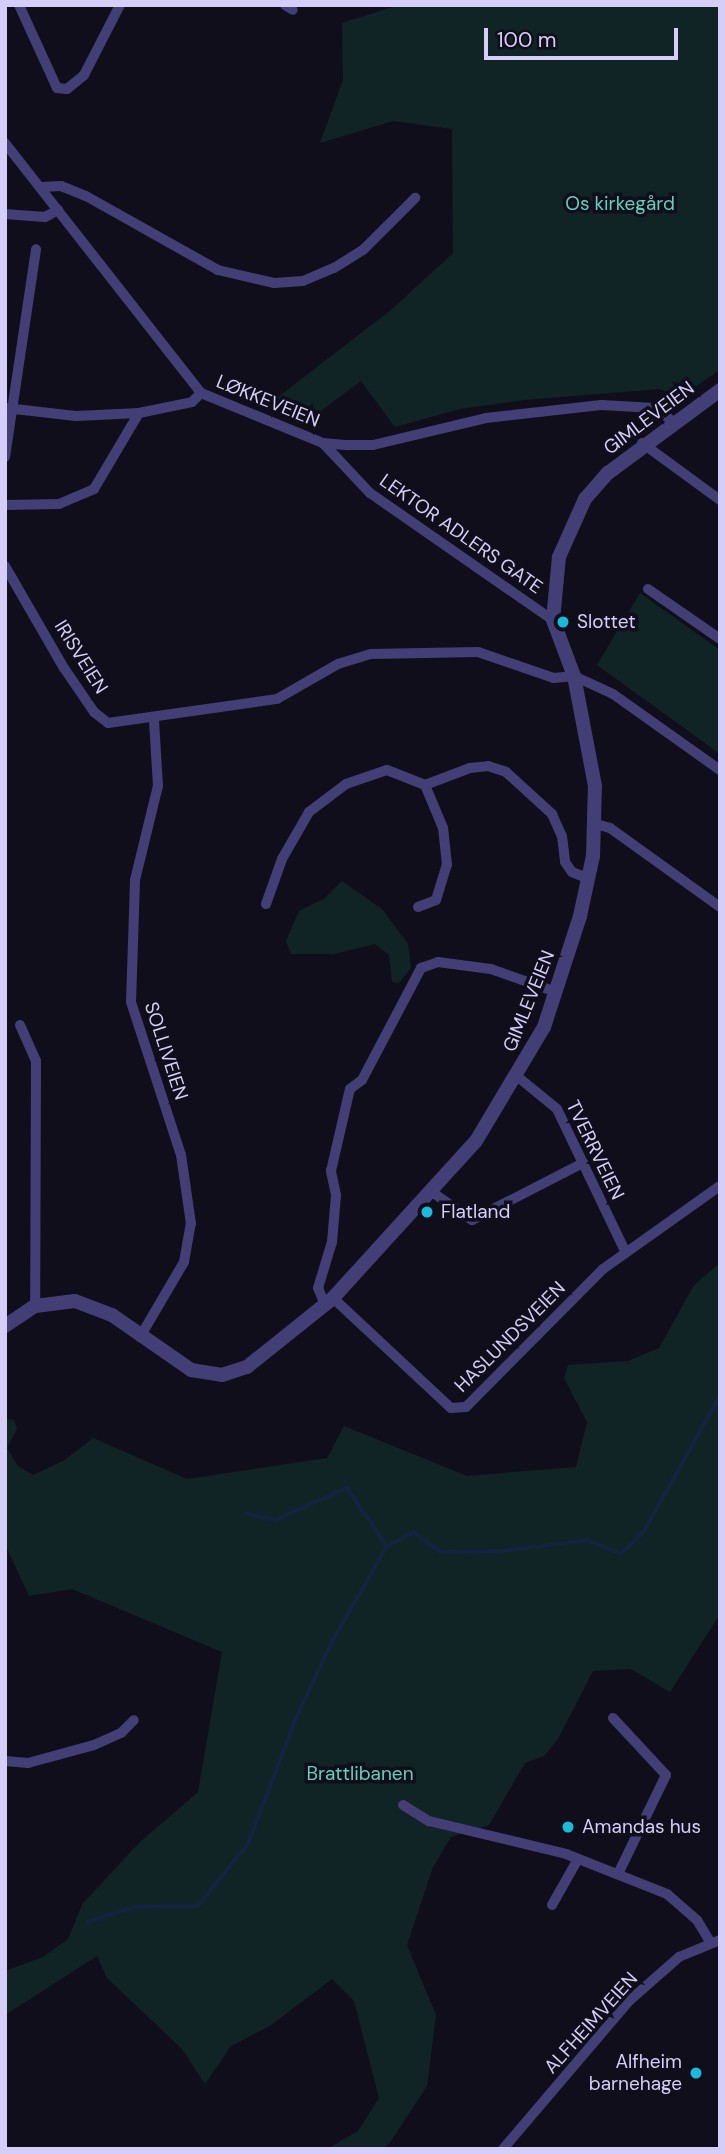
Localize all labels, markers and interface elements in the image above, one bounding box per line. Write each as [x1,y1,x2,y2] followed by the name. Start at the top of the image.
[487,14,681,58] scale bar
[497,26,557,54] text: 100 m
[565,193,675,215] park label: Os kirkegård
[213,370,323,432] street label: LØKKEVEIEN
[599,377,699,459] street label: GIMLEVEIEN
[375,469,547,599] street label: LEKTOR ADLERS GATE
[577,611,636,633] place label: Slottet
[555,614,571,630] marker: Slottet
[49,616,113,698] street label: IRISVEIEN
[498,947,560,1055] street label: GIMLEVEIEN
[139,999,193,1103] street label: SOLLIVEIEN
[561,1097,629,1203] street label: TVERRVEIEN
[441,1201,510,1223] place label: Flatland
[419,1204,435,1220] marker: Flatland
[450,1277,570,1397] street label: HASLUNDSVEIEN
[306,1763,414,1785] park label: Brattlibanen
[582,1816,701,1838] place label: Amandas hus
[560,1819,576,1835] marker: Amandas hus
[539,1968,643,2078] street label: ALFHEIMVEIEN
[589,2051,682,2095] place label: Alfheim barnehage
[688,2065,704,2081] marker: Alfheim barnehage

